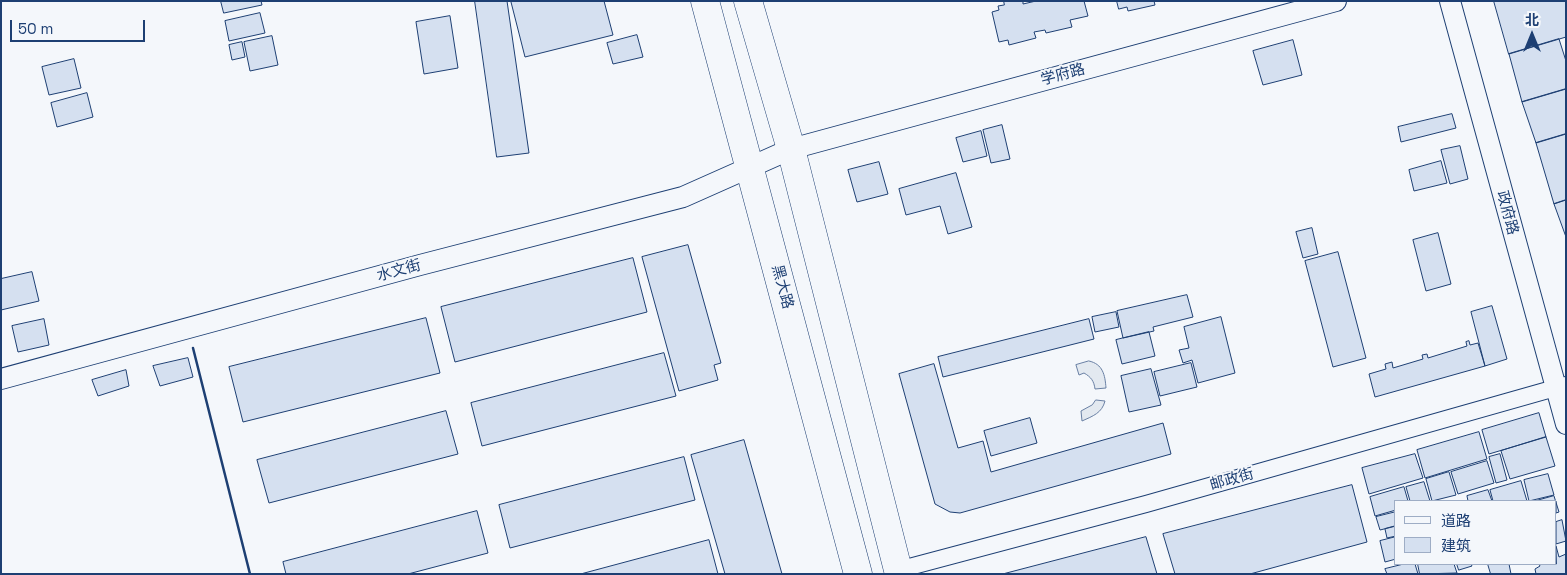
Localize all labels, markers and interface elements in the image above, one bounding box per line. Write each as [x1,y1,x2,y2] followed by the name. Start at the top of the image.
[12,10,148,42] scale bar
[1507,10,1557,60] north arrow
[1525,11,1539,29] text: 北
[18,19,53,38] text: 50 m
[1039,60,1087,90] street label: 学府路
[1492,189,1522,237] street label: 政府路
[375,256,423,286] street label: 水文街
[767,263,797,311] street label: 黑大路
[1208,465,1256,495] street label: 邮政街
[1394,500,1557,565] legend
[1441,511,1471,530] text: 道路
[1441,536,1471,555] text: 建筑

